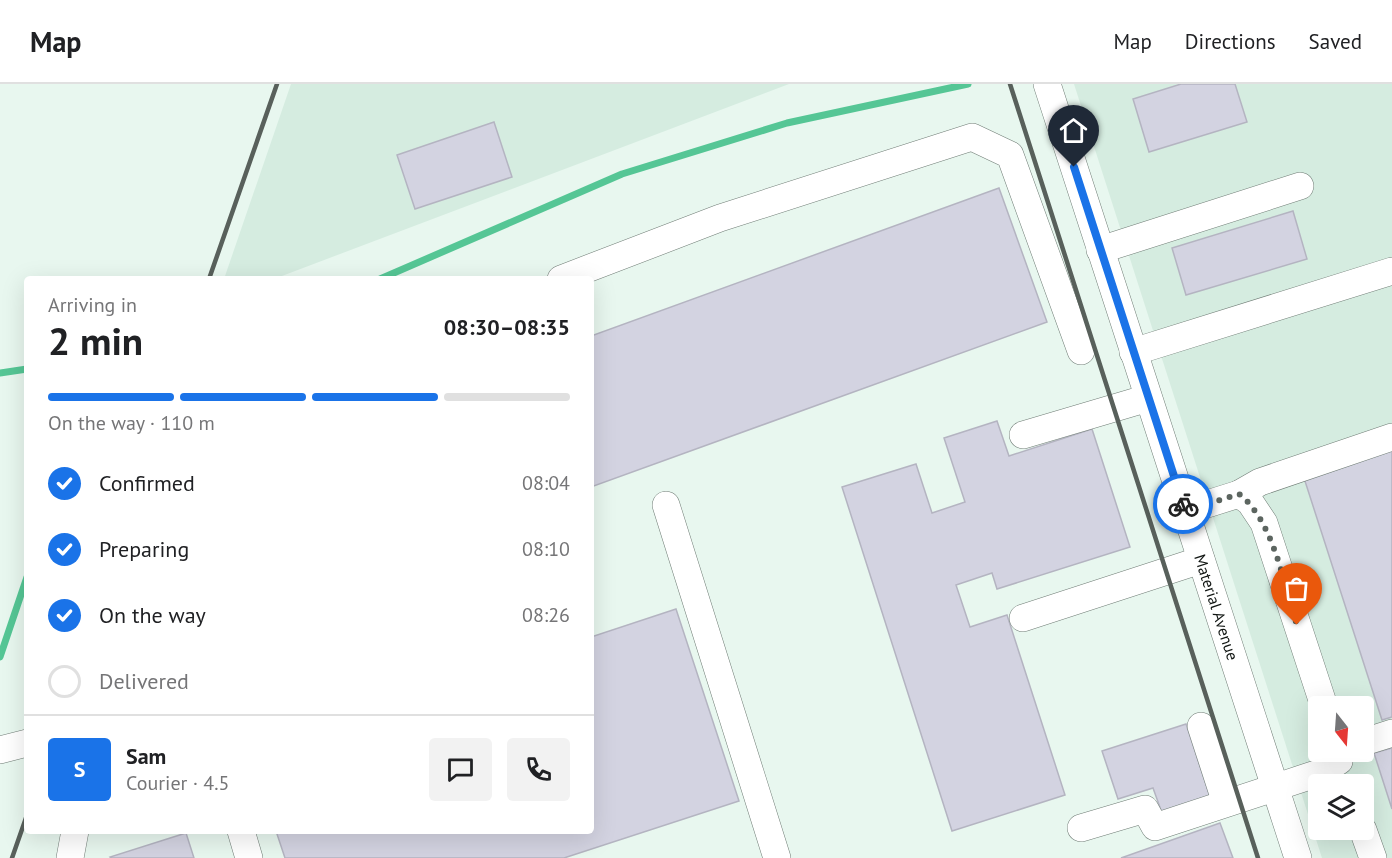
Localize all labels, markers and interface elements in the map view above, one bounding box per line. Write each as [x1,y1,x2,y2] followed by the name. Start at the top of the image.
[30,23,81,60] text: Map
[1113,28,1152,55] text: Map
[1185,28,1276,55] text: Directions
[1309,28,1362,55] text: Saved
[1048,105,1099,167] pin
[1057,114,1090,147] icon: home
[48,292,137,318] text: Arriving in
[444,313,570,341] text: 08:30–08:35
[48,315,143,366] text: 2 min
[48,410,215,436] text: On the way · 110 m
[48,467,81,500] icon: check
[99,469,195,497] text: Confirmed
[522,470,570,496] text: 08:04
[1153,474,1213,534] courier
[1167,488,1200,521] icon: bike
[48,533,81,566] icon: check
[99,535,189,563] text: Preparing
[522,536,570,562] text: 08:10
[1190,552,1243,663] street label: Material Avenue
[1271,563,1322,625] pin
[1280,572,1313,605] icon: bag
[48,599,81,632] icon: check
[99,601,206,629] text: On the way
[522,602,570,628] text: 08:26
[99,667,189,695] text: Delivered
[1308,696,1374,762] north arrow
[1308,696,1374,840] map controls
[429,738,492,801] button: chat
[507,738,570,801] button: phone
[126,742,166,770] text: Sam
[74,755,85,783] text: S
[126,770,229,796] text: Courier · 4.5
[1308,774,1374,840] button: layers

